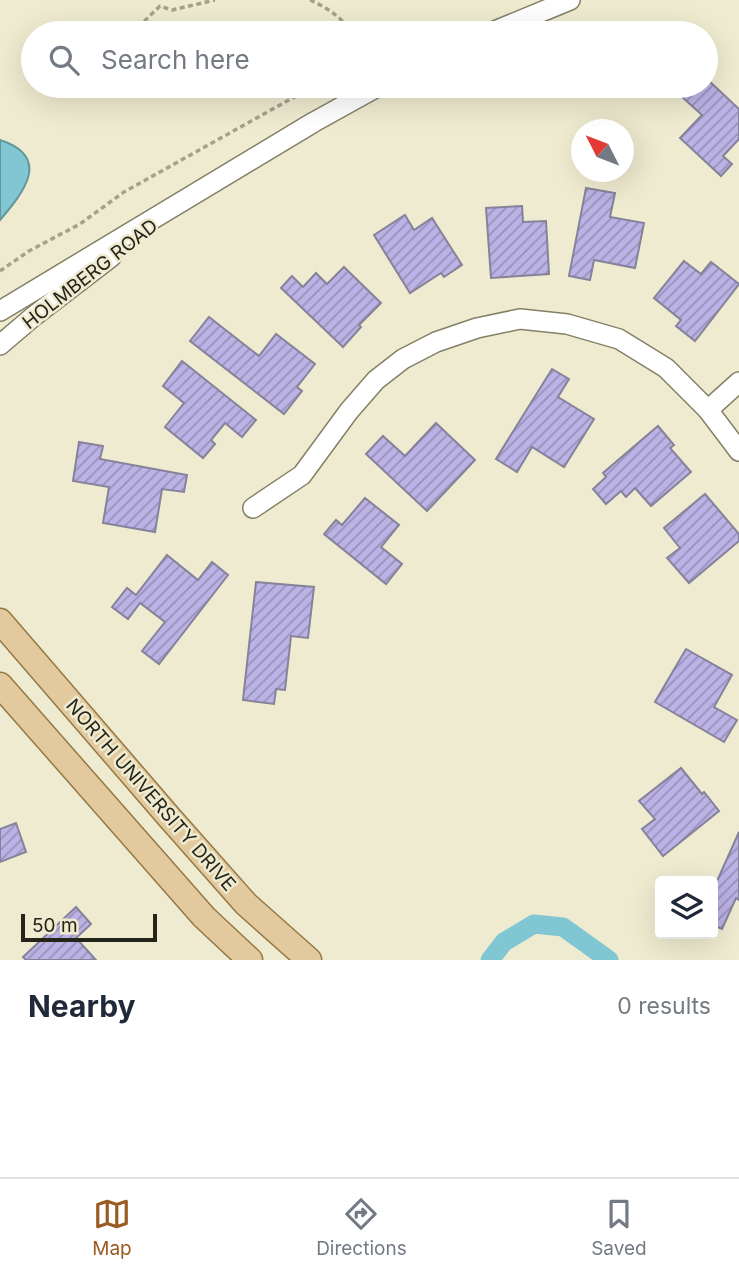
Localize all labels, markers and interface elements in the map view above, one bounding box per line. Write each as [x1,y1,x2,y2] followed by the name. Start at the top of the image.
[21,21,718,98] search box
[45,41,83,79] icon: search
[101,44,250,75] text: Search here
[571,119,634,182] north arrow
[18,214,162,334] street label: HOLMBERG ROAD
[61,694,241,896] street label: NORTH UNIVERSITY DRIVE
[655,876,718,939] map controls
[655,876,718,939] button: layers
[21,911,158,943] scale bar
[32,914,78,937] text: 50 m
[28,988,136,1024] text: Nearby
[617,992,711,1020] text: 0 results
[92,1195,132,1260] tab: Map
[316,1195,407,1260] tab: Directions
[591,1195,647,1260] tab: Saved

